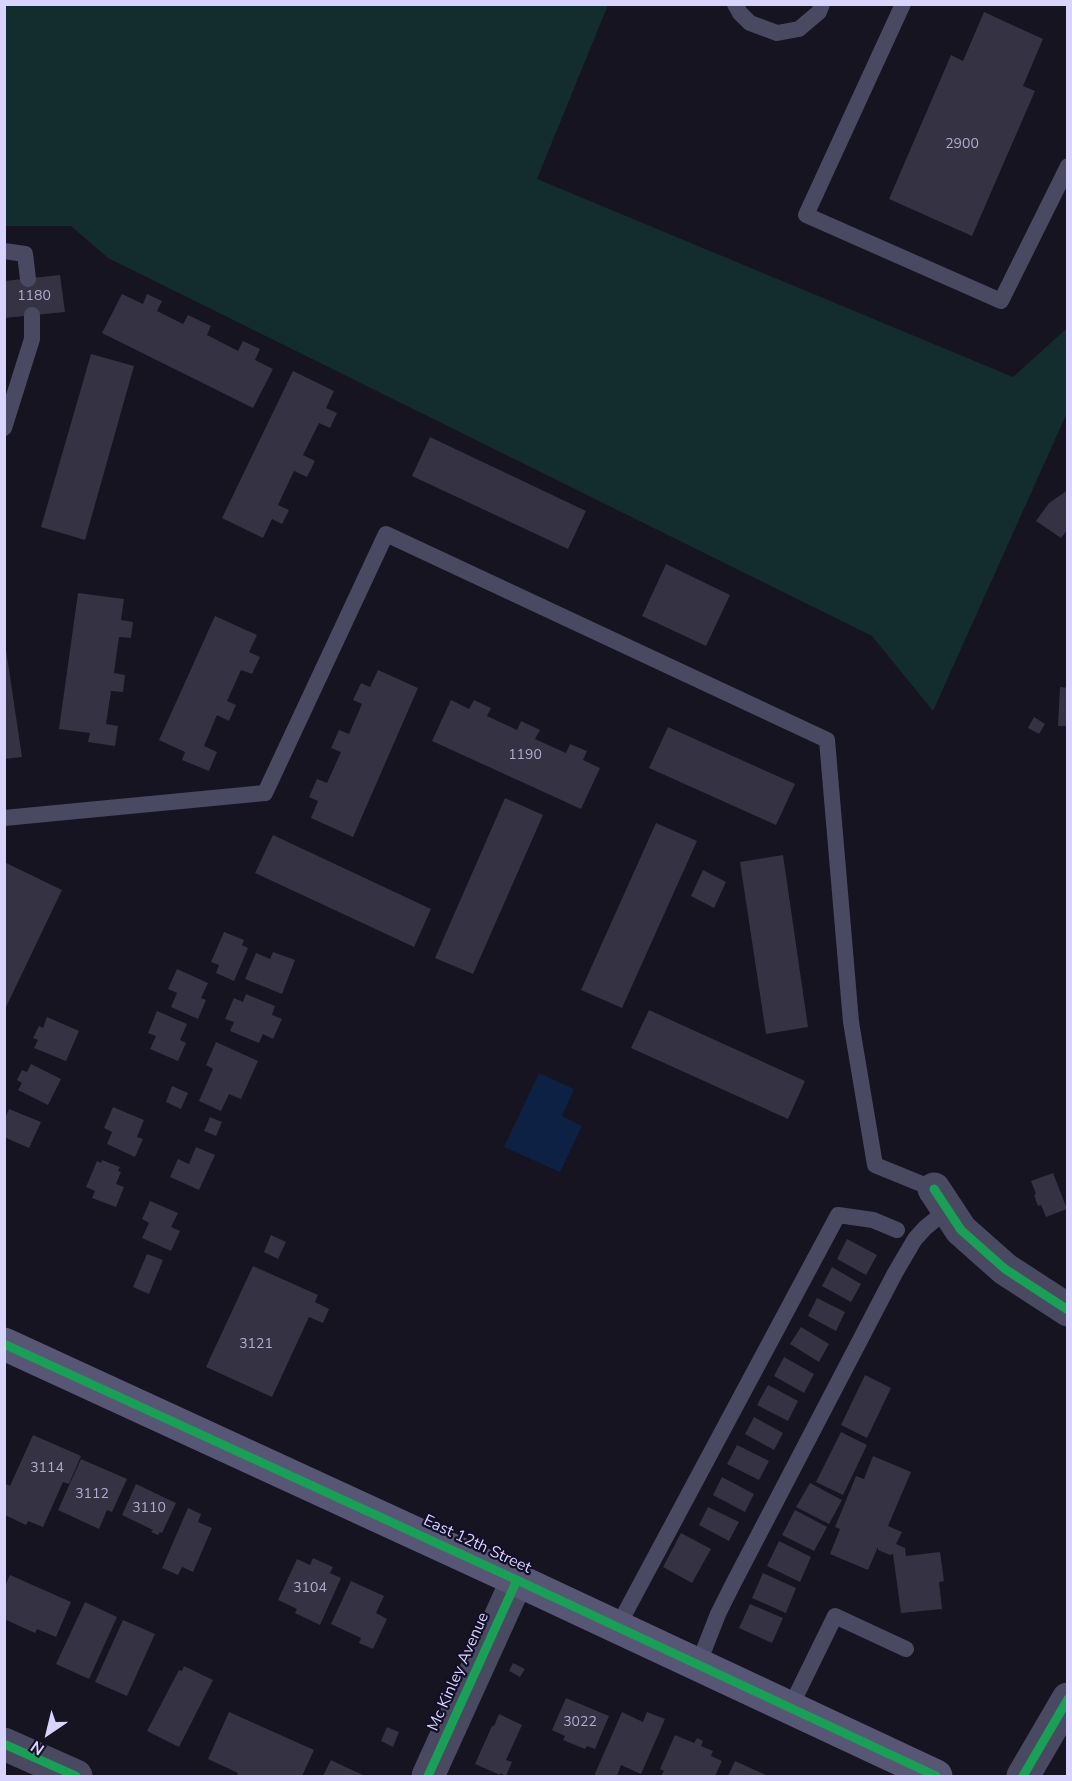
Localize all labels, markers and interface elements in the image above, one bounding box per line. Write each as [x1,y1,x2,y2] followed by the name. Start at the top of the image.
[945,137,979,153] house number: 2900
[17,289,51,305] house number: 1180
[508,748,542,764] house number: 1190
[239,1337,273,1353] house number: 3121
[30,1461,64,1477] house number: 3114
[75,1487,109,1503] house number: 3112
[132,1501,166,1517] house number: 3110
[420,1512,534,1578] street label: East 12th Street
[293,1581,327,1597] house number: 3104
[424,1610,494,1734] street label: Mc Kinley Avenue
[18,1703,78,1763] north arrow
[563,1715,597,1731] house number: 3022
[26,1735,49,1760] text: N

